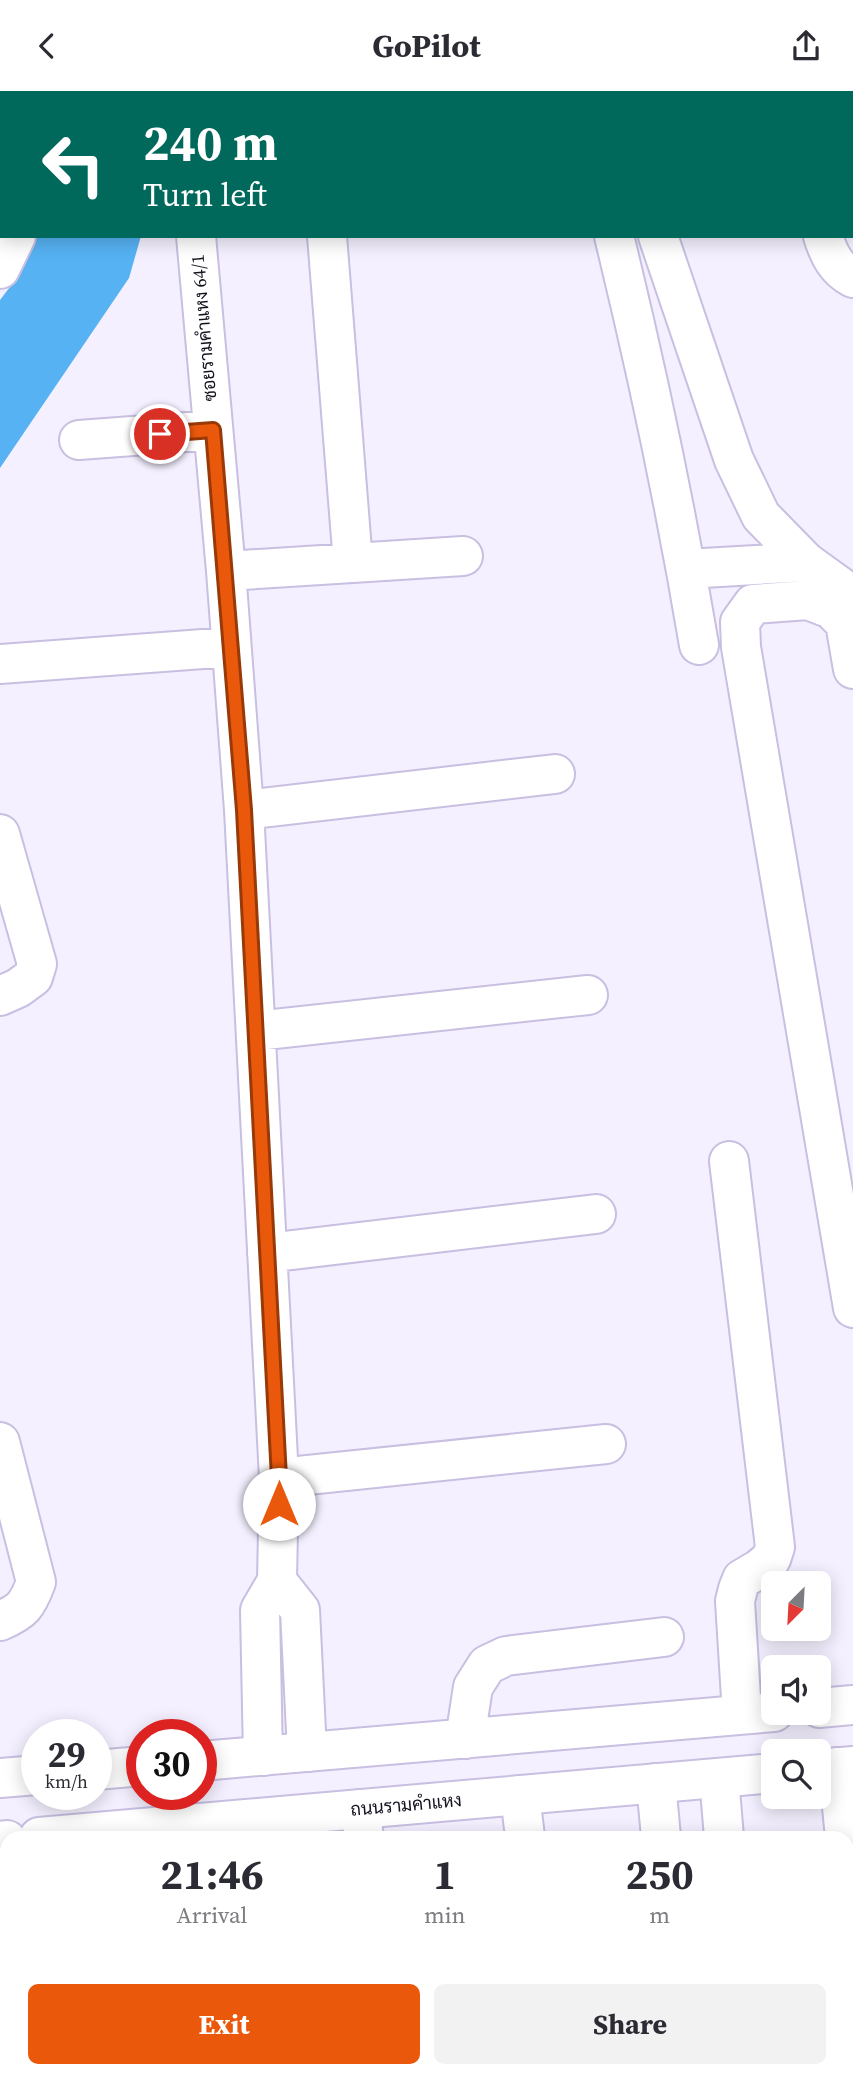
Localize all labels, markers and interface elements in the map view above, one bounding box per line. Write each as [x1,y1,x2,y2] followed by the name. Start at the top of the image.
[372,24,481,68] text: GoPilot
[28,27,66,65] icon: back
[787,27,825,65] icon: share
[143,109,278,176] text: 240 m
[28,119,119,210] icon: left
[143,173,267,217] text: Turn left
[185,254,222,402] street label: ซอยรามคำแหง 64/1
[130,404,190,464] pin
[141,415,179,453] icon: arrive
[242,1467,316,1541] position arrow
[761,1571,831,1641] north arrow
[761,1571,831,1809] map controls
[761,1655,831,1725] button: sound
[126,1719,217,1810] speed limit sign: 30
[48,1731,85,1779] text: 29
[761,1739,831,1809] button: search
[45,1769,88,1794] text: km/h
[349,1787,463,1822] street label: ถนนรามคำแหง
[160,1845,264,1903] text: 21:46
[433,1845,456,1903] text: 1
[626,1845,694,1903] text: 250
[176,1899,247,1931] text: Arrival
[424,1899,465,1931] text: min
[649,1899,670,1931] text: m
[28,1984,420,2064] button: Exit
[434,1984,826,2064] button: Share

